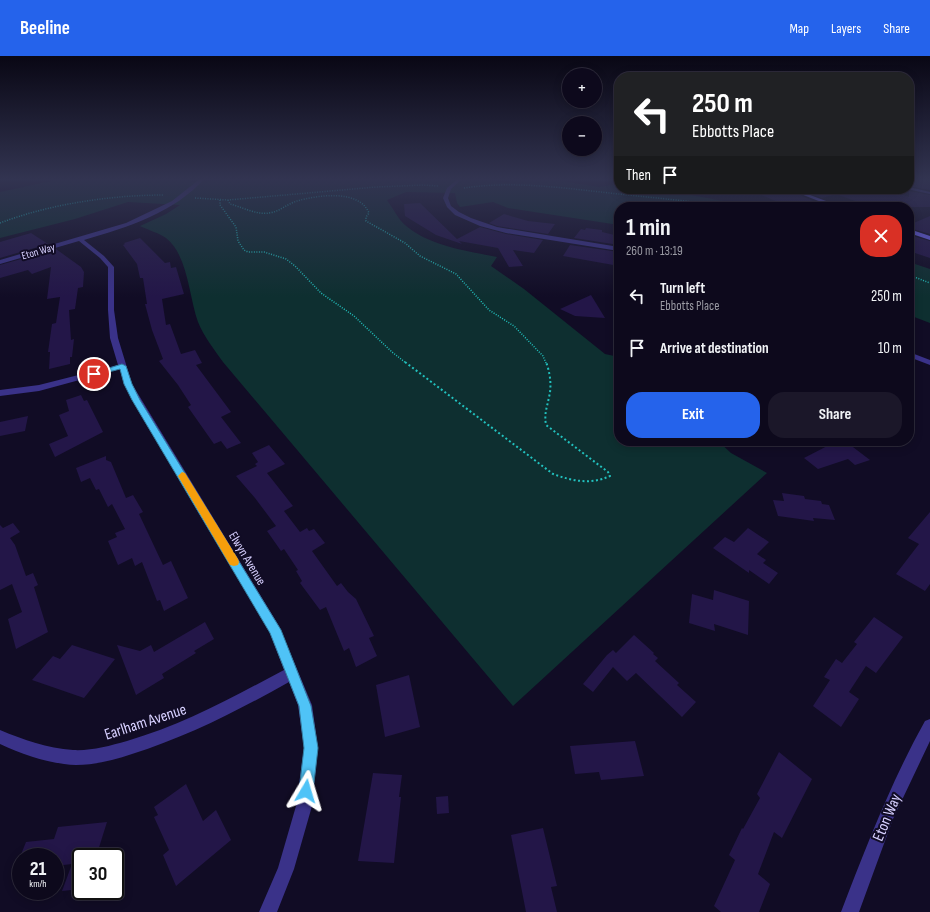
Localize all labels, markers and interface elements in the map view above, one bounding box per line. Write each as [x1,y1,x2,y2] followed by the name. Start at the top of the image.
[20,17,70,40] text: Beeline
[789,20,809,37] text: Map
[831,20,861,37] text: Layers
[883,20,910,37] text: Share
[562,68,602,156] map controls
[562,68,602,108] button: +
[692,87,753,120] text: 250 m
[626,88,678,140] icon: left
[562,116,602,156] button: −
[692,121,774,142] text: Ebbotts Place
[659,164,681,186] icon: arrive
[626,166,651,185] text: Then
[626,213,671,242] text: 1 min
[860,215,902,257] button: close
[20,240,57,262] street label: Eton Way
[626,243,683,259] text: 260 m · 13:19
[660,279,705,298] text: Turn left
[626,285,648,307] icon: left
[871,287,902,306] text: 250 m
[660,298,719,314] text: Ebbotts Place
[626,337,648,359] icon: arrive
[660,339,769,358] text: Arrive at destination
[878,339,902,358] text: 10 m
[77,357,111,391] pin
[83,363,105,385] icon: arrive
[626,392,760,438] button: Exit
[768,392,902,438] button: Share
[225,529,269,588] street label: Elwyn Avenue
[102,700,189,745] street label: Earlham Avenue
[285,770,327,812] position arrow
[869,791,906,844] street label: Eton Way
[72,848,124,900] speed limit sign: 30
[30,857,46,881] text: 21
[29,878,47,890] text: km/h

